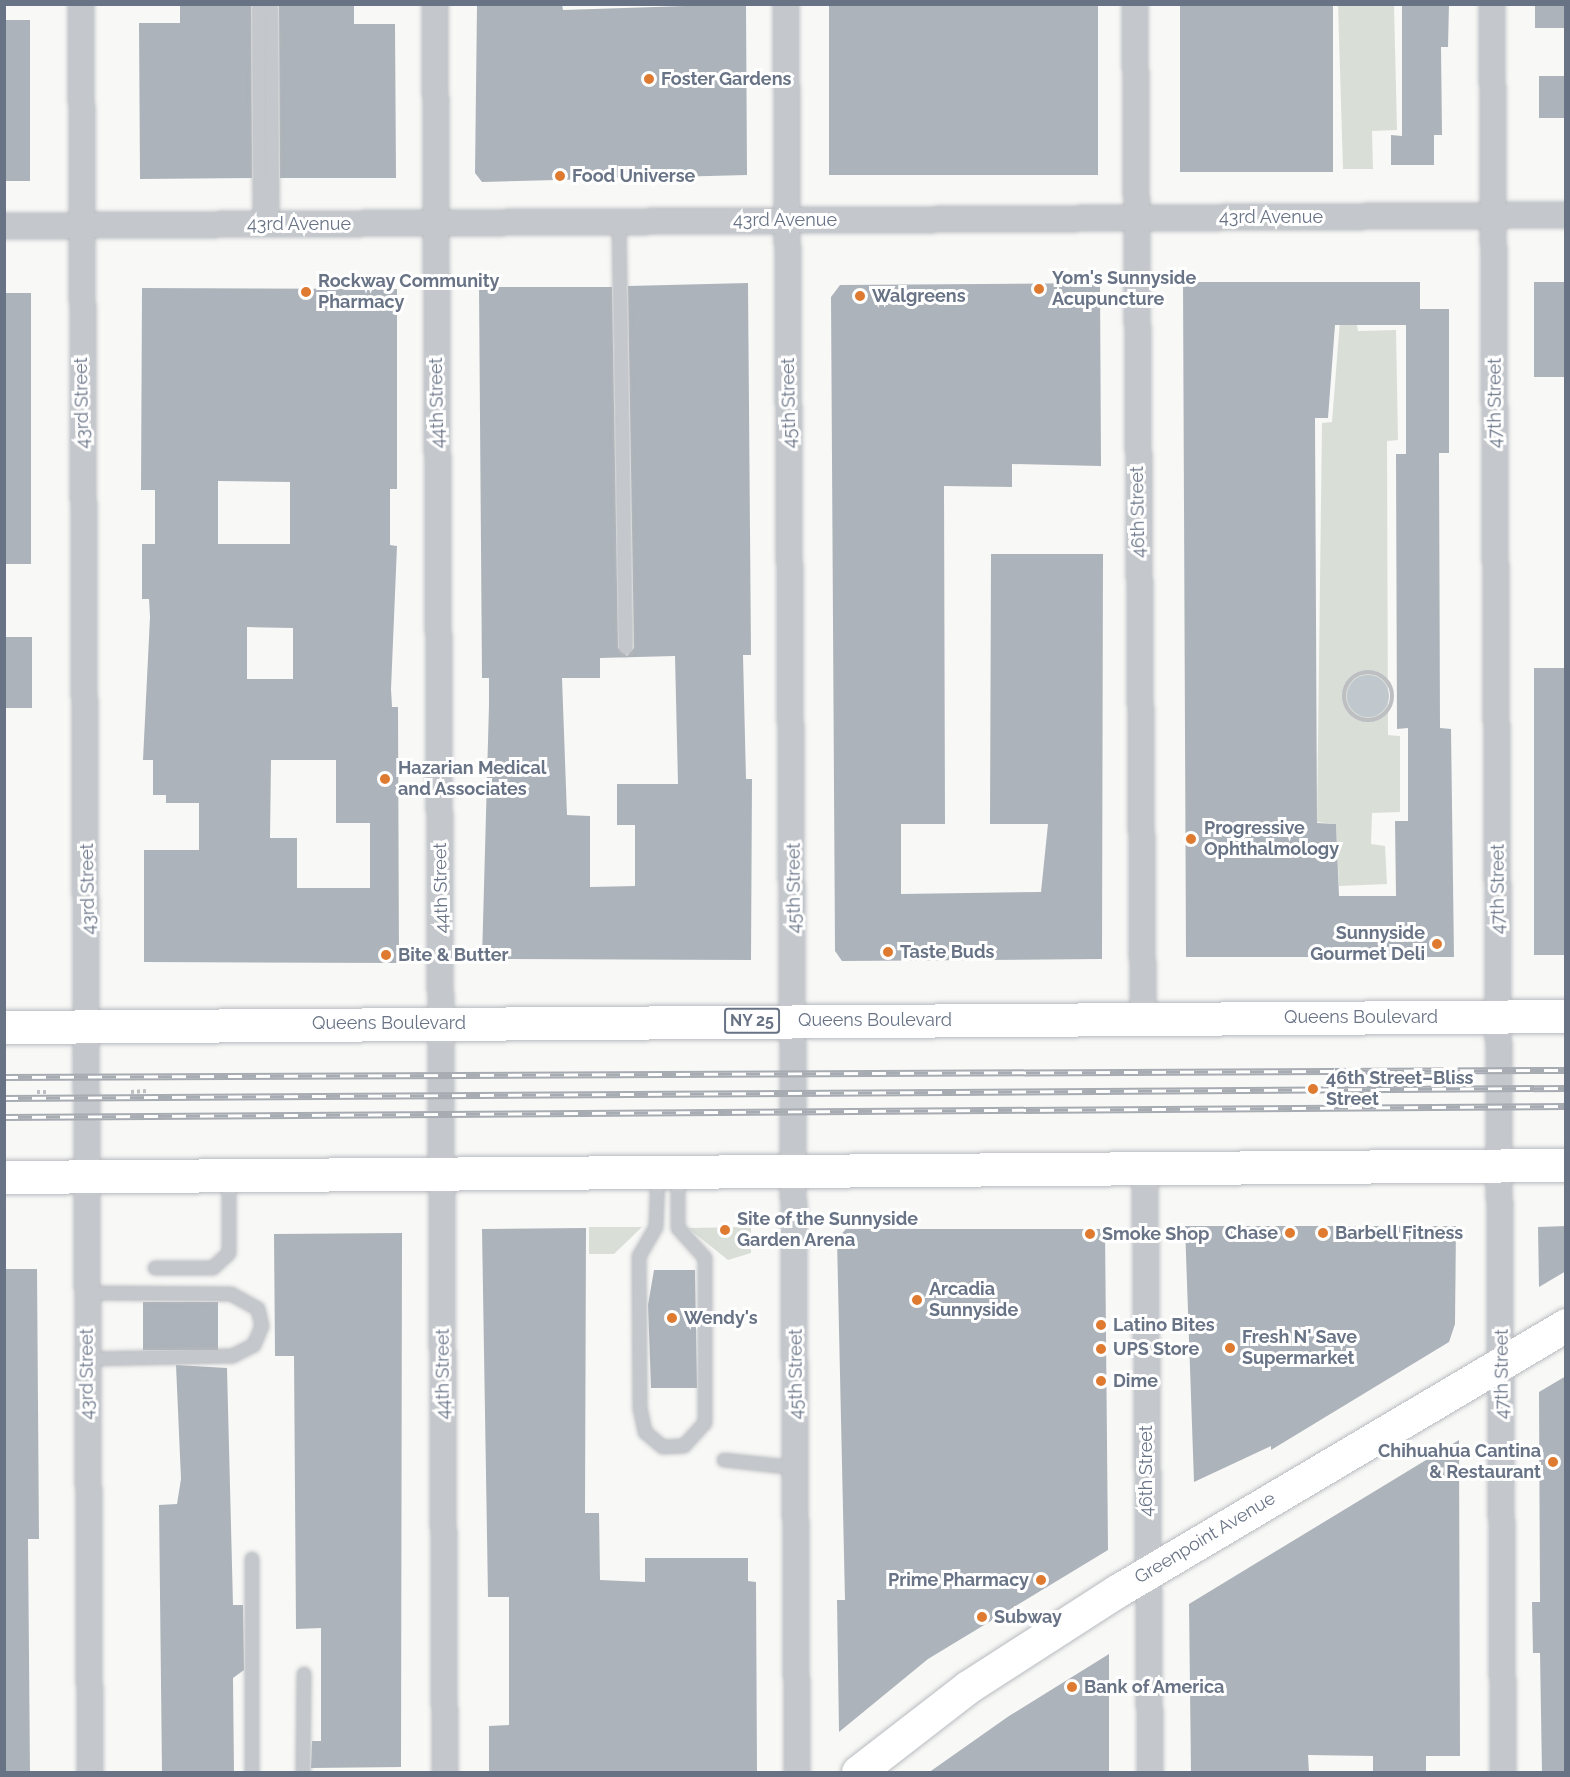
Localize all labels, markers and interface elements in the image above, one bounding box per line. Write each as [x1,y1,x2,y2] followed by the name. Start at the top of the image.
[661,68,792,90] place label: Foster Gardens
[642,72,656,86] marker: Foster Gardens
[572,165,695,187] place label: Food Universe
[553,169,567,183] marker: Food Universe
[1219,206,1323,228] street label: 43rd Avenue
[733,209,837,231] street label: 43rd Avenue
[247,213,351,235] street label: 43rd Avenue
[1052,268,1196,310] place label: Yom's Sunnyside Acupuncture
[318,271,500,314] place label: Rockway Community Pharmacy
[1030,280,1048,298] marker: Yom's Sunnyside Acupuncture
[299,285,313,299] marker: Rockway Community Pharmacy
[872,285,966,307] place label: Walgreens
[853,289,867,303] marker: Walgreens
[70,357,94,449] street label: 43rd Street
[425,357,449,449] street label: 44th Street
[777,357,801,449] street label: 45th Street
[1484,358,1506,448] street label: 47th Street
[1126,466,1150,558] street label: 46th Street
[398,758,546,800] place label: Hazarian Medical and Associates
[376,770,394,788] marker: Hazarian Medical and Associates
[1204,818,1339,860] place label: Progressive Ophthalmology
[1182,830,1200,848] marker: Progressive Ophthalmology
[429,842,453,934] street label: 44th Street
[76,843,100,935] street label: 43rd Street
[783,843,805,933] street label: 45th Street
[1487,844,1509,934] street label: 47th Street
[1310,923,1425,966] place label: Sunnyside Gourmet Deli
[1430,937,1444,951] marker: Sunnyside Gourmet Deli
[900,941,994,963] place label: Taste Buds
[398,944,509,966] place label: Bite & Butter
[881,945,895,959] marker: Taste Buds
[379,948,393,962] marker: Bite & Butter
[1284,1006,1438,1028] street label: Queens Boulevard
[724,1008,780,1034] road number: NY 25
[798,1009,952,1031] street label: Queens Boulevard
[312,1012,466,1034] street label: Queens Boulevard
[1326,1068,1473,1110] place label: 46th Street–Bliss Street
[1304,1080,1322,1098] marker: 46th Street–Bliss Street
[737,1209,918,1252] place label: Site of the Sunnyside Garden Arena
[1225,1222,1278,1244] place label: Chase
[1335,1222,1464,1244] place label: Barbell Fitness
[718,1223,732,1237] marker: Site of the Sunnyside Garden Arena
[1102,1223,1209,1245] place label: Smoke Shop
[1283,1226,1297,1240] marker: Chase
[1316,1226,1330,1240] marker: Barbell Fitness
[1083,1227,1097,1241] marker: Smoke Shop
[929,1279,1018,1322] place label: Arcadia Sunnyside
[910,1293,924,1307] marker: Arcadia Sunnyside
[684,1307,758,1329] place label: Wendy's
[665,1311,679,1325] marker: Wendy's
[1113,1314,1215,1336] place label: Latino Bites
[1094,1318,1108,1332] marker: Latino Bites
[1242,1327,1357,1370] place label: Fresh N' Save Supermarket
[76,1328,98,1420] street label: 43rd Street
[432,1329,454,1419] street label: 44th Street
[785,1329,807,1419] street label: 45th Street
[1491,1329,1513,1419] street label: 47th Street
[1113,1338,1199,1360] place label: UPS Store
[1223,1341,1237,1355] marker: Fresh N' Save Supermarket
[1094,1342,1108,1356] marker: UPS Store
[1113,1370,1158,1392] place label: Dime
[1094,1374,1108,1388] marker: Dime
[1135,1425,1157,1517] street label: 46th Street
[1378,1441,1541,1484] place label: Chihuahua Cantina & Restaurant
[1546,1455,1560,1469] marker: Chihuahua Cantina & Restaurant
[1131,1487,1279,1589] street label: Greenpoint Avenue
[888,1569,1029,1591] place label: Prime Pharmacy
[1034,1573,1048,1587] marker: Prime Pharmacy
[994,1606,1062,1628] place label: Subway
[975,1610,989,1624] marker: Subway
[1084,1676,1225,1698] place label: Bank of America
[1065,1680,1079,1694] marker: Bank of America

